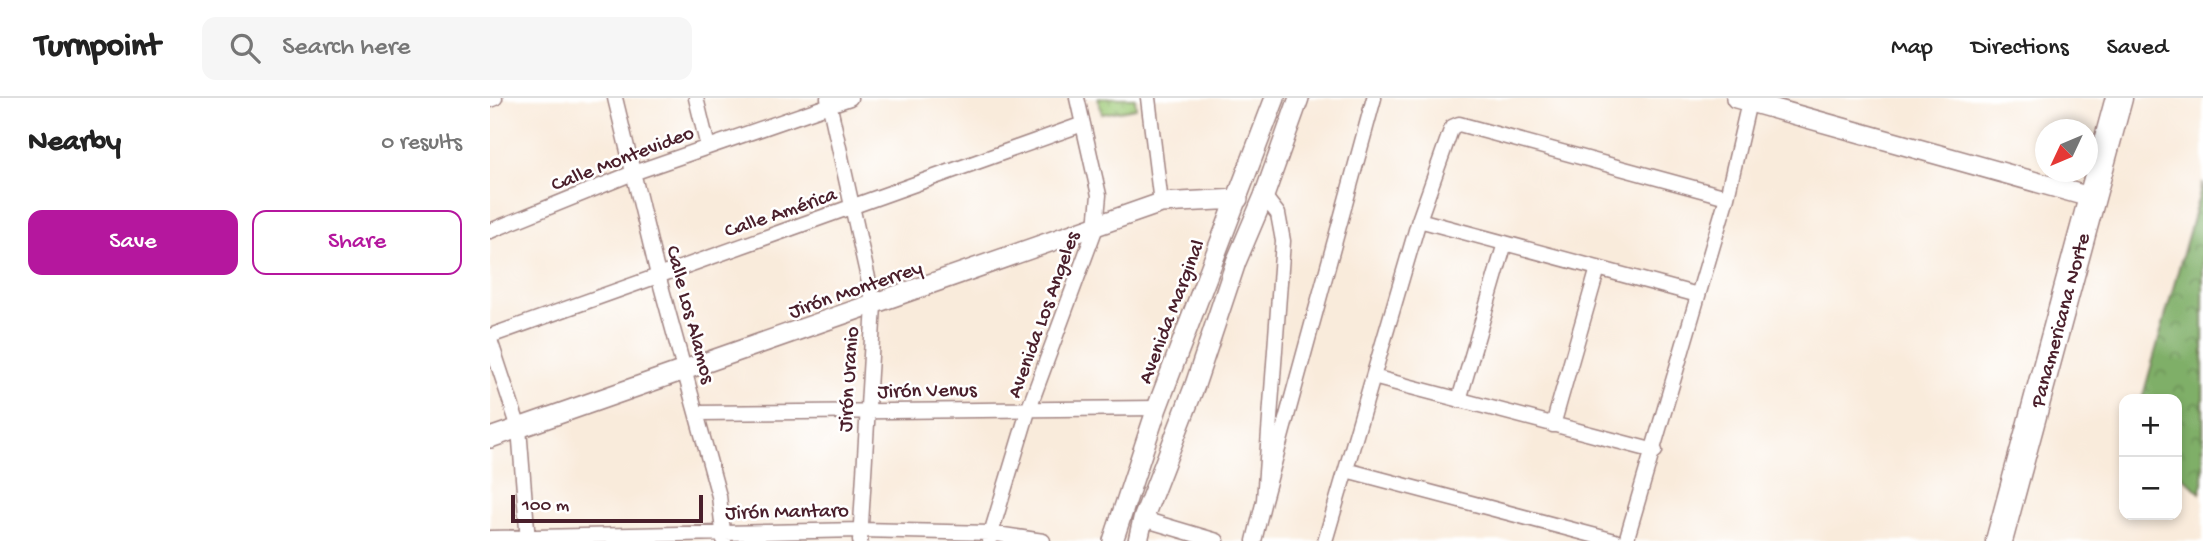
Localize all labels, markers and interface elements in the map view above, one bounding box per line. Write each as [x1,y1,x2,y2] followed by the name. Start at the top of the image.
[202,17,692,80] search box
[35,29,160,67] text: Turnpoint
[226,29,264,67] icon: search
[282,33,410,64] text: Search here
[1891,34,1933,63] text: Map
[1971,34,2069,63] text: Directions
[2107,34,2168,63] text: Saved
[2035,119,2098,182] north arrow
[548,122,698,199] street label: Calle Montevideo
[28,126,121,161] text: Nearby
[381,130,462,157] text: 0 results
[722,183,842,245] street label: Calle América
[28,210,238,275] button: Save
[252,210,462,275] button: Share
[1004,227,1087,402] street label: Avenida Los Angeles
[2026,230,2098,412] street label: Panamericana Norte
[1134,237,1212,388] street label: Avenida Marginal
[658,243,719,388] street label: Calle Los Alamos
[786,257,926,326] street label: Jirón Monterrey
[834,326,867,433] street label: Jirón Uranio
[877,379,978,406] street label: Jirón Venus
[2119,394,2182,520] map controls
[2119,394,2182,457] button: +
[2119,457,2182,520] button: −
[511,492,704,524] scale bar
[522,495,569,518] text: 100 m
[725,500,849,527] street label: Jirón Mantaro

